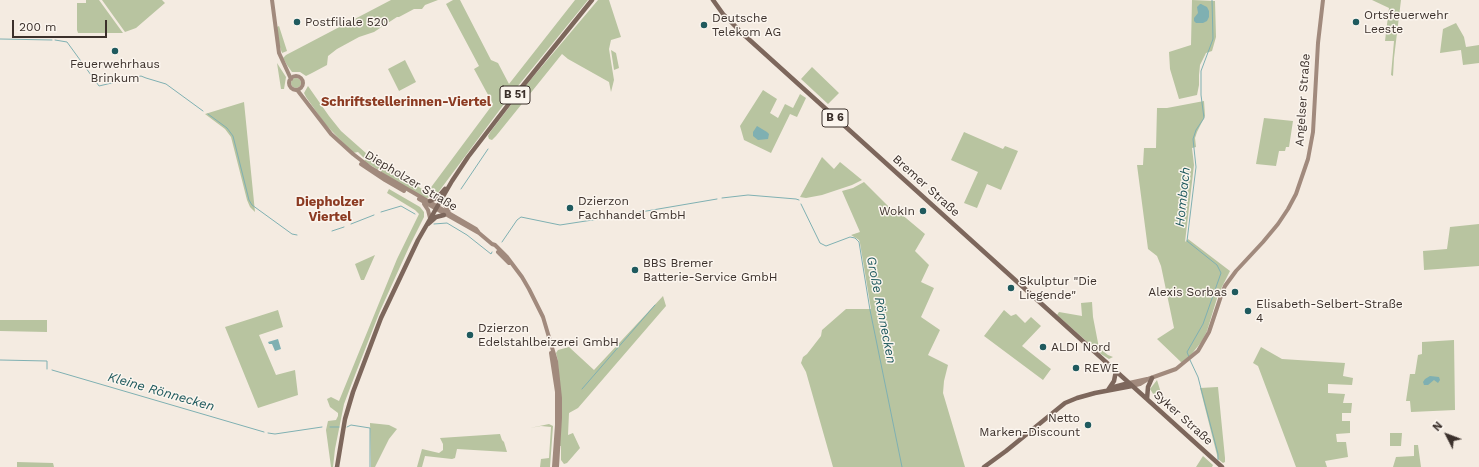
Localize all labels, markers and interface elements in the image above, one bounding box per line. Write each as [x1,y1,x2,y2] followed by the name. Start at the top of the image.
[1364,8,1449,36] place label: Ortsfeuerwehr Leeste
[712,11,781,39] place label: Deutsche Telekom AG
[14,12,109,38] scale bar
[305,15,388,29] place label: Postfiliale 520
[292,17,302,27] marker: Postfiliale 520
[1351,17,1361,27] marker: Ortsfeuerwehr Leeste
[19,20,56,34] text: 200 m
[699,20,709,30] marker: Deutsche Telekom AG
[110,46,120,56] marker: Feuerwehrhaus Brinkum
[1293,53,1313,147] street label: Angelser Straße
[70,57,160,85] place label: Feuerwehrhaus Brinkum
[500,86,530,104] road number: B 51
[321,94,491,110] district label: Schriftstellerinnen-Viertel
[822,109,848,127] road number: B 6
[362,148,460,214] street label: Diepholzer Straße
[889,152,963,220] street label: Bremer Straße
[1172,166,1194,228] water label: Hombach
[296,194,364,225] district label: Diepholzer Viertel
[578,194,686,222] place label: Dzierzon Fachhandel GmbH
[565,203,575,213] marker: Dzierzon Fachhandel GmbH
[879,204,915,218] place label: WokIn
[918,206,928,216] marker: WokIn
[863,255,899,365] water label: Große Rönnecken
[643,256,777,284] place label: BBS Bremer Batterie-Service GmbH
[630,265,640,275] marker: BBS Bremer Batterie-Service GmbH
[1019,274,1097,302] place label: Skulptur "Die Liegende"
[1006,283,1016,293] marker: Skulptur "Die Liegende"
[1148,285,1227,299] place label: Alexis Sorbas
[1230,287,1240,297] marker: Alexis Sorbas
[1256,297,1403,325] place label: Elisabeth-Selbert-Straße 4
[1243,306,1253,316] marker: Elisabeth-Selbert-Straße 4
[478,321,619,349] place label: Dzierzon Edelstahlbeizerei GmbH
[465,330,475,340] marker: Dzierzon Edelstahlbeizerei GmbH
[1051,340,1111,354] place label: ALDI Nord
[1038,342,1048,352] marker: ALDI Nord
[1084,361,1119,375] place label: REWE
[1071,363,1081,373] marker: REWE
[106,369,216,415] water label: Kleine Rönnecken
[1150,388,1216,448] street label: Syker Straße
[979,411,1080,439] place label: Netto Marken-Discount
[1427,415,1467,455] north arrow
[1430,419,1445,434] text: N
[1083,420,1093,430] marker: Netto Marken-Discount

